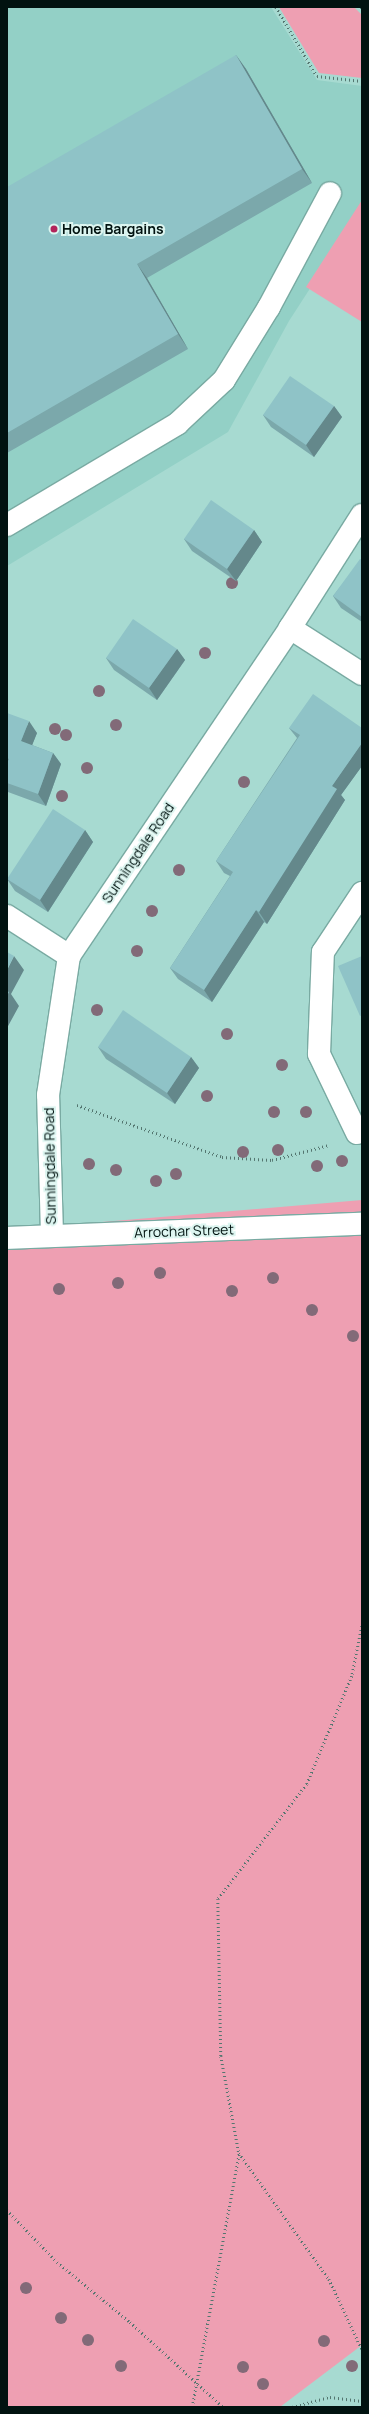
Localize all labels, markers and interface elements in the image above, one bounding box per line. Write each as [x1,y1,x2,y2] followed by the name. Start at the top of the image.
[62,221,164,237] place label: Home Bargains
[49,224,59,234] marker: Home Bargains
[98,800,178,906] street label: Sunningdale Road
[41,1107,59,1225] street label: Sunningdale Road
[134,1221,234,1241] street label: Arrochar Street

